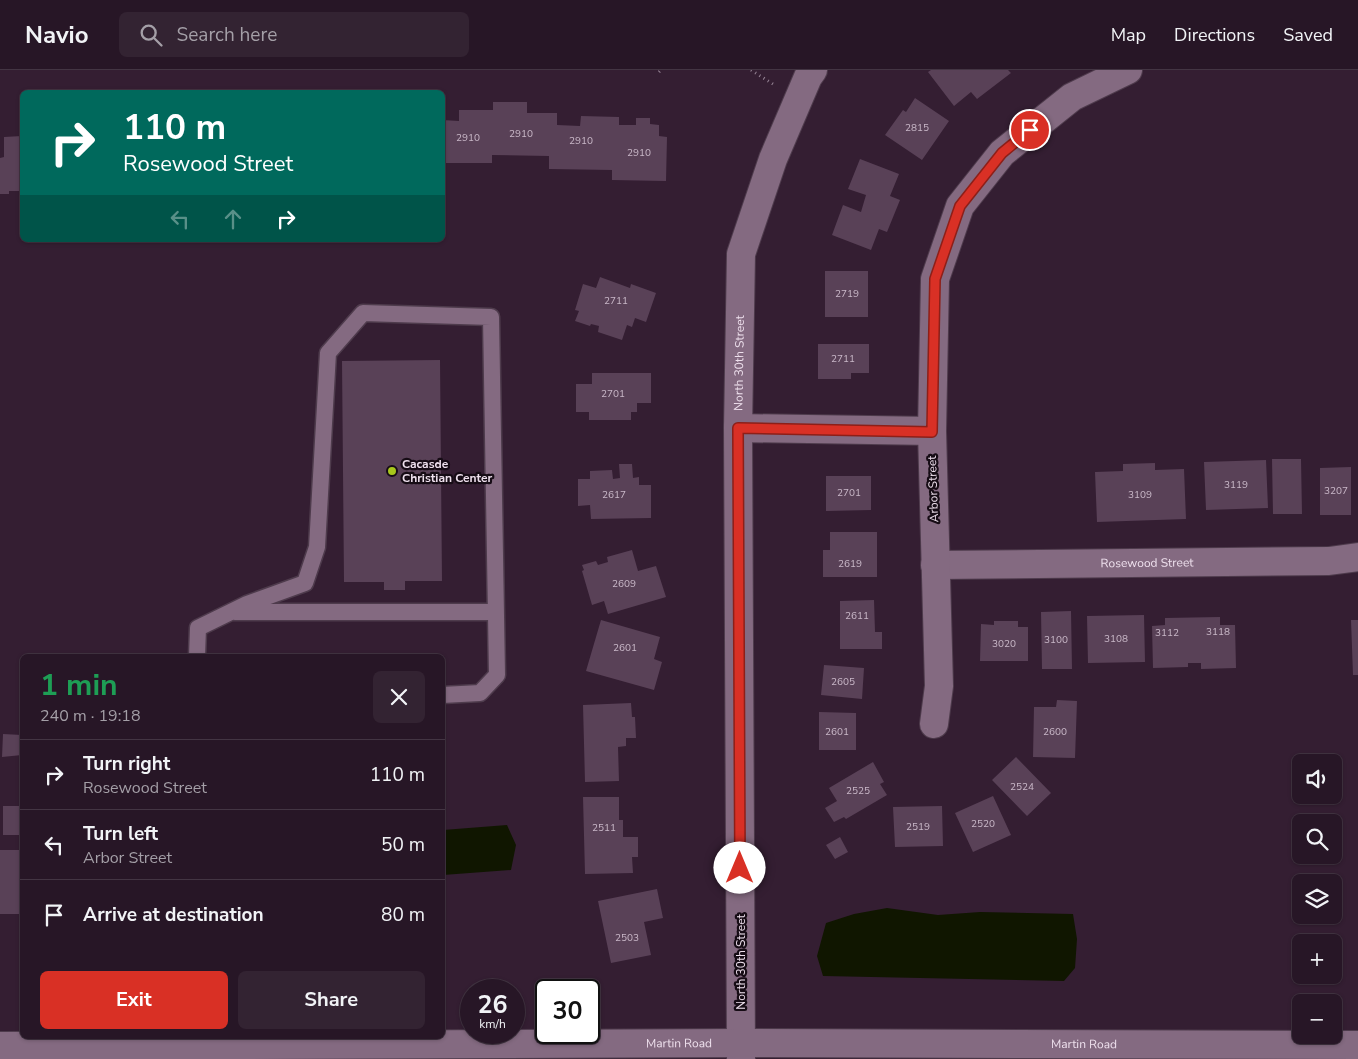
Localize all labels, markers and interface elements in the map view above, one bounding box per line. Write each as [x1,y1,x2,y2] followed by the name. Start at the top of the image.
[119,12,469,57] search box
[25,19,89,51] text: Navio
[137,21,165,49] icon: search
[177,22,277,48] text: Search here
[1111,23,1146,47] text: Map
[1174,23,1255,47] text: Directions
[1283,23,1333,47] text: Saved
[123,104,226,151] text: 110 m
[1009,109,1051,151] pin
[40,110,105,175] icon: right
[1016,116,1044,144] icon: arrive
[905,121,929,135] house number: 2815
[509,127,533,141] house number: 2910
[456,131,480,145] house number: 2910
[569,134,593,148] house number: 2910
[627,146,651,160] house number: 2910
[123,149,293,179] text: Rosewood Street
[166,205,194,233] icon: left
[219,205,247,233] icon: ahead
[272,205,300,233] icon: right
[835,287,859,301] house number: 2719
[604,294,628,308] house number: 2711
[730,314,748,411] street label: North 30th Street
[831,352,855,366] house number: 2711
[601,387,625,401] house number: 2701
[924,455,942,523] street label: Arbor Street
[402,456,493,486] place label: Cacasde Christian Center
[386,465,398,477] marker: Cacasde Christian Center
[1224,478,1248,492] house number: 3119
[1324,484,1348,498] house number: 3207
[837,486,861,500] house number: 2701
[602,488,626,502] house number: 2617
[1128,488,1152,502] house number: 3109
[1100,554,1194,571] street label: Rosewood Street
[838,557,862,571] house number: 2619
[612,577,636,591] house number: 2609
[845,609,869,623] house number: 2611
[1206,625,1230,639] house number: 3118
[1155,626,1179,640] house number: 3112
[1104,632,1128,646] house number: 3108
[1044,633,1068,647] house number: 3100
[992,637,1016,651] house number: 3020
[613,641,637,655] house number: 2601
[40,665,118,706] text: 1 min
[373,671,425,723] button: close
[831,675,855,689] house number: 2605
[40,705,141,727] text: 240 m · 19:18
[825,725,849,739] house number: 2601
[1043,725,1067,739] house number: 2600
[83,751,170,777] text: Turn right
[1292,754,1342,1044] map controls
[1292,754,1342,804] button: sound
[40,761,68,789] icon: right
[370,762,425,788] text: 110 m
[83,777,207,799] text: Rosewood Street
[1010,780,1034,794] house number: 2524
[846,784,870,798] house number: 2525
[1292,814,1342,864] button: search
[971,817,995,831] house number: 2520
[906,820,930,834] house number: 2519
[83,821,158,847] text: Turn left
[592,821,616,835] house number: 2511
[40,831,68,859] icon: left
[381,832,425,858] text: 50 m
[713,841,765,893] position arrow
[83,847,172,869] text: Arbor Street
[1292,874,1342,924] button: layers
[40,901,68,929] icon: arrive
[83,902,264,928] text: Arrive at destination
[381,902,425,928] text: 80 m
[733,913,749,1010] street label: North 30th Street
[615,931,639,945] house number: 2503
[1292,934,1342,984] button: +
[40,971,228,1029] button: Exit
[238,971,425,1029] button: Share
[535,979,600,1044] speed limit sign: 30
[477,988,508,1022] text: 26
[1292,994,1342,1044] button: −
[479,1016,506,1032] text: km/h
[646,1035,712,1051] street label: Martin Road
[1051,1036,1117,1052] street label: Martin Road

